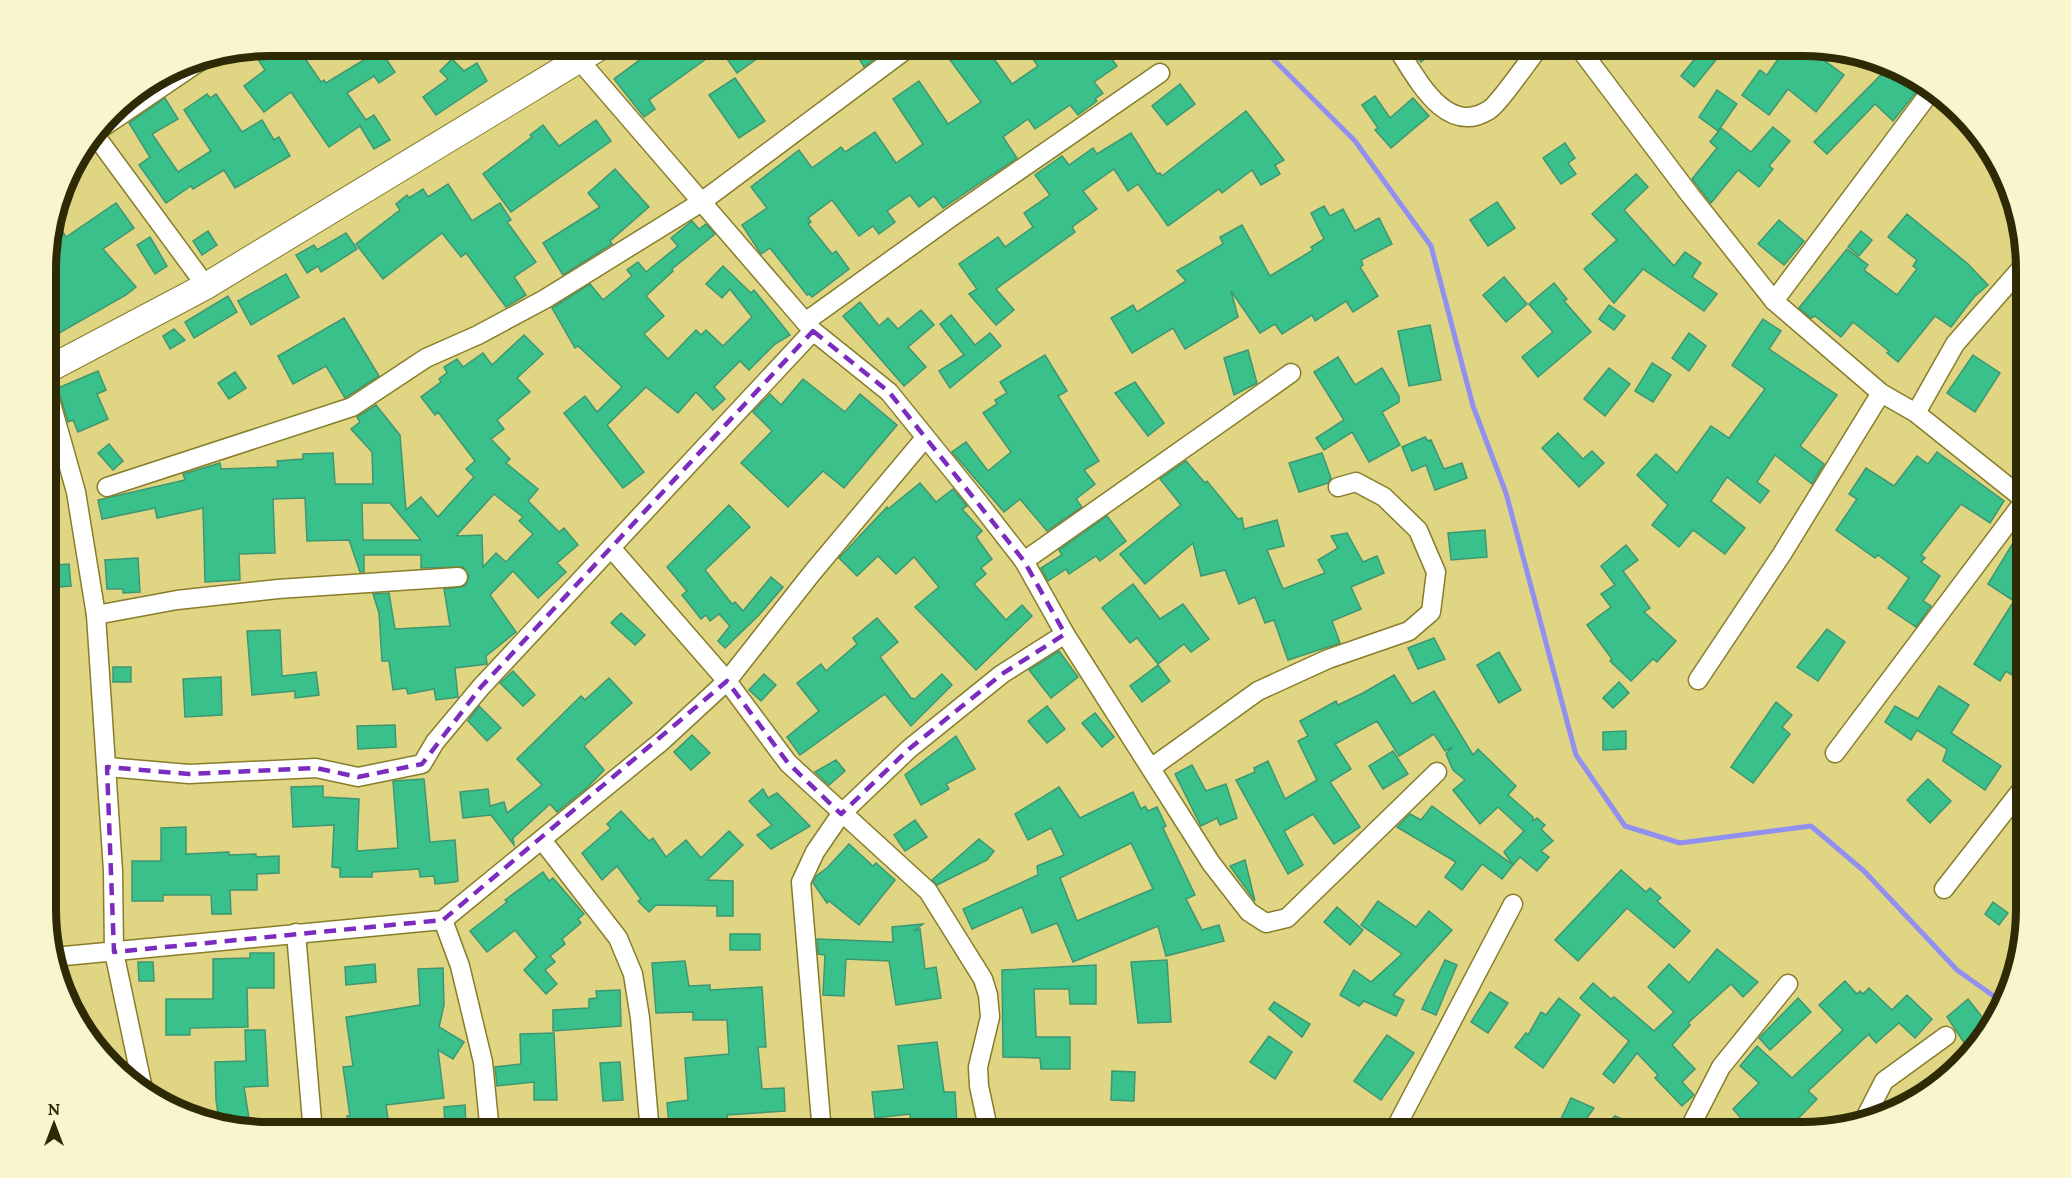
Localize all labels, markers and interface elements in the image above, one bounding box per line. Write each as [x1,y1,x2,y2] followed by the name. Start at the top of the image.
[24,1094,84,1154] north arrow
[48,1099,60,1119] text: N

